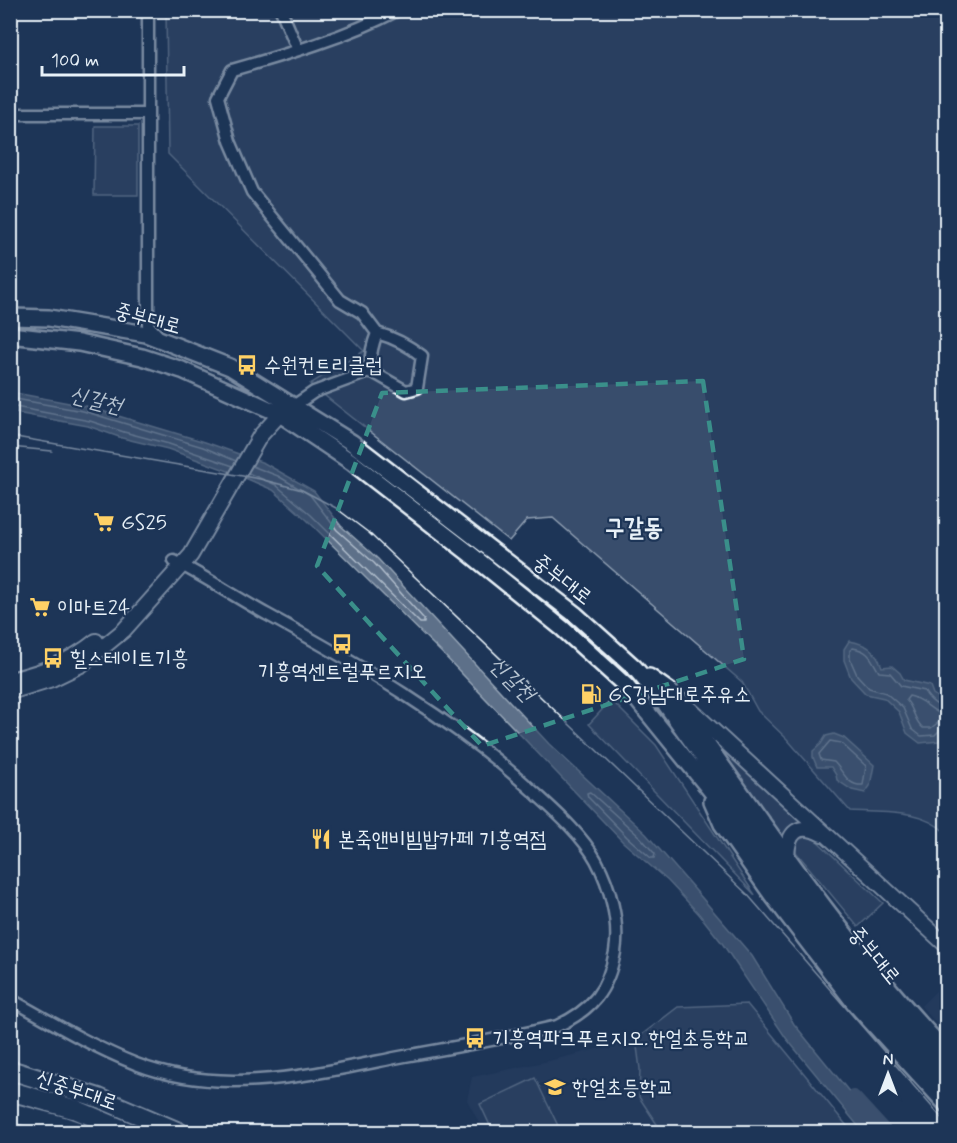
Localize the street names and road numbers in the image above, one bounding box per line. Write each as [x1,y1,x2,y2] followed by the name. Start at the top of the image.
[111,297,184,341] street label: 중부대로
[527,548,598,612] street label: 중부대로
[842,921,906,991] street label: 중부대로
[32,1064,121,1118] street label: 신중부대로

